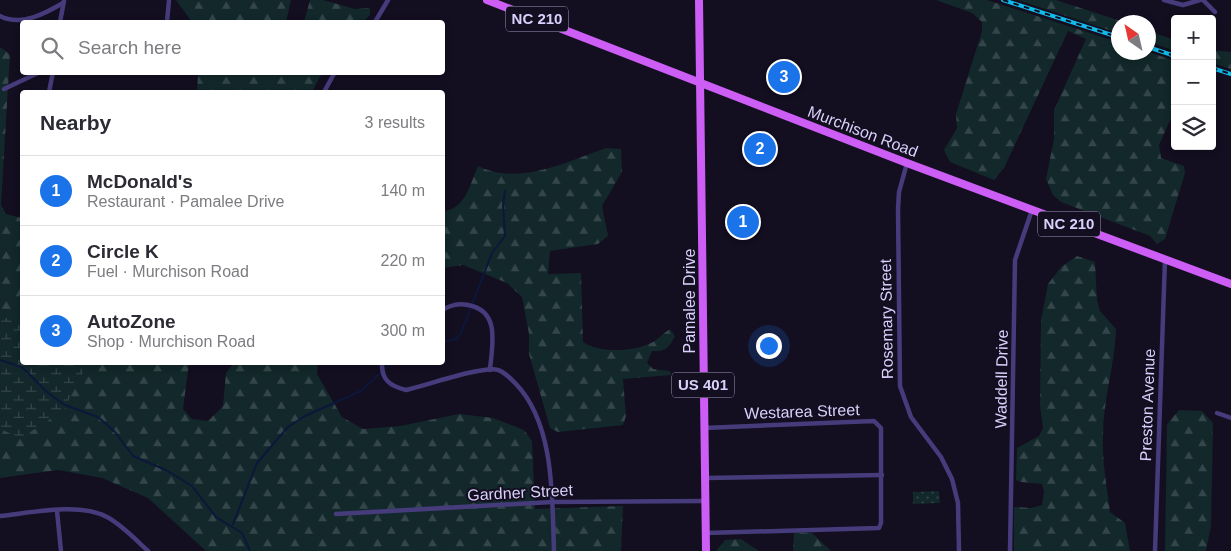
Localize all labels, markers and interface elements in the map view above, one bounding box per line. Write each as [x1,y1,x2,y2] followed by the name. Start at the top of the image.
[506,6,568,32] road number: NC 210
[1111,15,1156,60] north arrow
[1171,15,1216,150] map controls
[1171,15,1216,60] button: +
[20,20,445,75] search box
[38,34,66,62] icon: search
[78,37,182,58] text: Search here
[768,58,800,96] pin: 3
[1171,60,1216,105] button: −
[805,103,920,160] street label: Murchison Road
[1171,105,1216,150] button: layers
[40,111,111,134] text: Nearby
[365,114,425,131] text: 3 results
[744,130,776,168] pin: 2
[87,171,193,192] text: McDonald's
[52,182,60,199] text: 1
[381,182,425,199] text: 140 m
[87,193,284,210] text: Restaurant · Pamalee Drive
[727,203,759,241] pin: 1
[1038,212,1100,236] road number: NC 210
[87,241,159,262] text: Circle K
[681,248,698,353] street label: Pamalee Drive
[52,252,60,269] text: 2
[381,252,425,269] text: 220 m
[877,258,896,379] street label: Rosemary Street
[87,263,249,280] text: Fuel · Murchison Road
[87,311,176,332] text: AutoZone
[52,322,60,339] text: 3
[381,322,425,339] text: 300 m
[992,329,1011,429] street label: Waddell Drive
[87,333,255,350] text: Shop · Murchison Road
[756,333,782,359] your location
[1137,348,1158,462] street label: Preston Avenue
[672,372,734,398] road number: US 401
[744,401,860,422] street label: Westarea Street
[467,481,574,504] street label: Gardner Street

